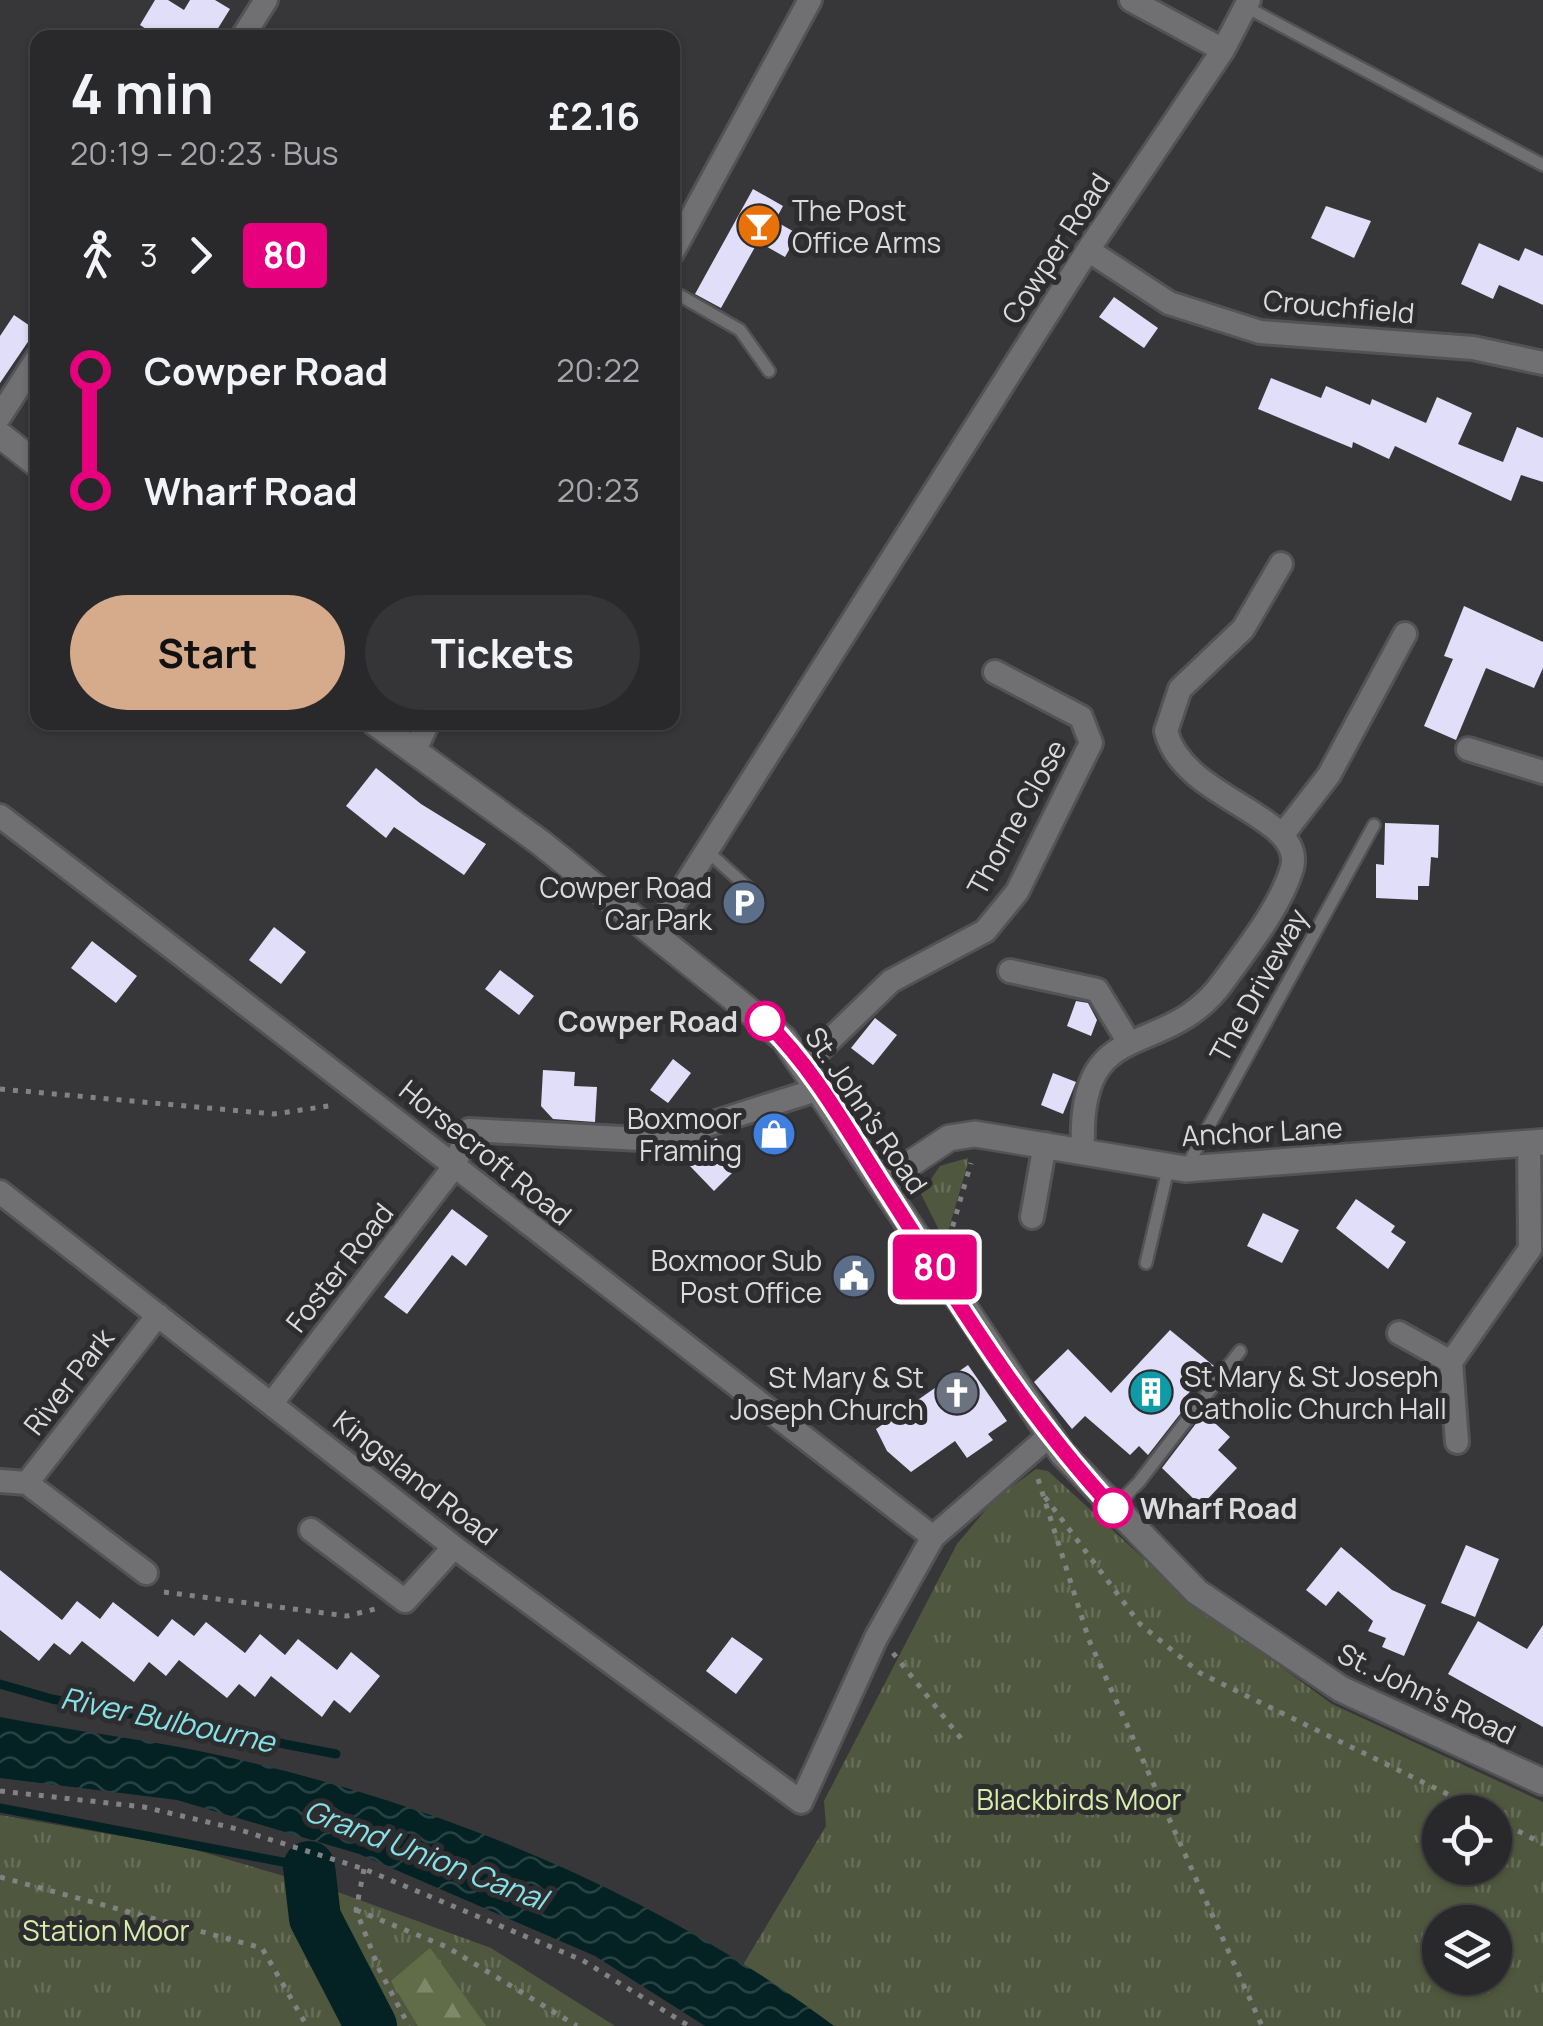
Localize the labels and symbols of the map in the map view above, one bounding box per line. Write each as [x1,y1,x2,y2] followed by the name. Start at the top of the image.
[992,165,1118,331] street label: Cowper Road
[792,191,941,261] place label: The Post Office Arms
[736,203,782,249] bar icon: The Post Office Arms
[1262,280,1416,332] street label: Crouchfield
[958,732,1074,902] street label: Thorne Close
[539,868,713,938] place label: Cowper Road Car Park
[721,880,767,926] parking icon: Cowper Road Car Park
[1200,901,1316,1069] street label: The Driveway
[558,1002,738,1040] place label: Cowper Road
[746,1002,784,1040] marker: Cowper Road
[797,1019,937,1201] street label: St. John's Road
[392,1071,580,1233] street label: Horsecroft Road
[627,1099,742,1169] place label: Boxmoor Framing
[1180,1108,1344,1154] street label: Anchor Lane
[751,1111,797,1157] shop icon: Boxmoor Framing
[277,1195,401,1339] street label: Foster Road
[890,1234,980,1300] line badge: 80
[651,1241,822,1311] place label: Boxmoor Sub Post Office
[831,1253,877,1299] public building icon: Boxmoor Sub Post Office
[14,1319,122,1442] street label: River Park
[1184,1357,1447,1427] place label: St Mary & St Joseph Catholic Church Hall
[730,1358,924,1428] place label: St Mary & St Joseph Church
[1128,1369,1174,1415] building icon: St Mary & St Joseph Catholic Church Hall
[934,1370,980,1416] church icon: St Mary & St Joseph Church
[326,1401,506,1553] street label: Kingsland Road
[1094,1489,1132,1527] marker: Wharf Road
[1140,1489,1298,1527] place label: Wharf Road
[1332,1634,1522,1752] street label: St. John's Road
[57,1676,280,1762] water label: River Bulbourne
[976,1780,1182,1818] park label: Blackbirds Moor
[299,1789,557,1921] water label: Grand Union Canal
[22,1911,190,1949] park label: Station Moor

